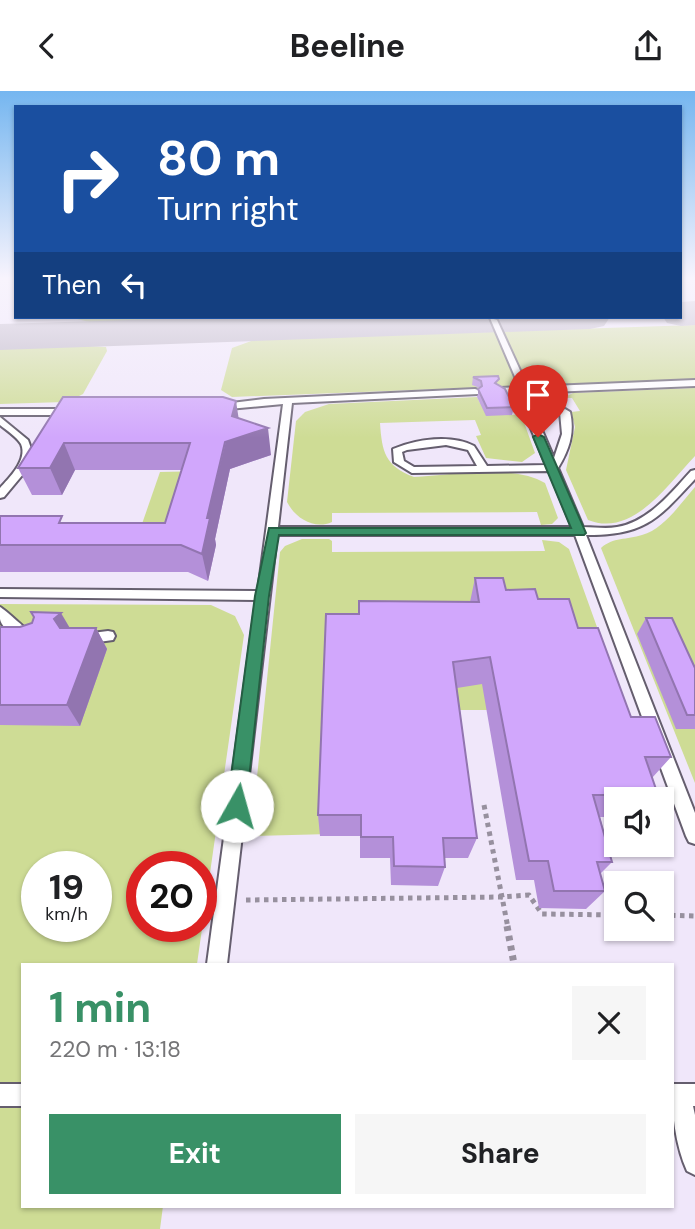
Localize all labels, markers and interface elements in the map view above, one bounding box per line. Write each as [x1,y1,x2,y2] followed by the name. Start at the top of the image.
[290,25,405,67] text: Beeline
[28,27,66,65] icon: back
[629,27,667,65] icon: share
[157,126,280,190] text: 80 m
[42,133,133,224] icon: right
[157,188,299,230] text: Turn right
[115,266,153,304] icon: left
[42,268,101,302] text: Then
[508,365,568,437] pin
[519,376,557,414] icon: arrive
[200,769,274,843] position arrow
[604,787,674,941] map controls
[604,787,674,857] button: sound
[126,851,217,942] speed limit sign: 20
[49,864,84,910] text: 19
[604,871,674,941] button: search
[45,902,88,926] text: km/h
[49,980,151,1035] text: 1 min
[572,986,646,1060] button: close
[49,1034,181,1064] text: 220 m · 13:18
[49,1114,341,1194] button: Exit
[355,1114,646,1194] button: Share

